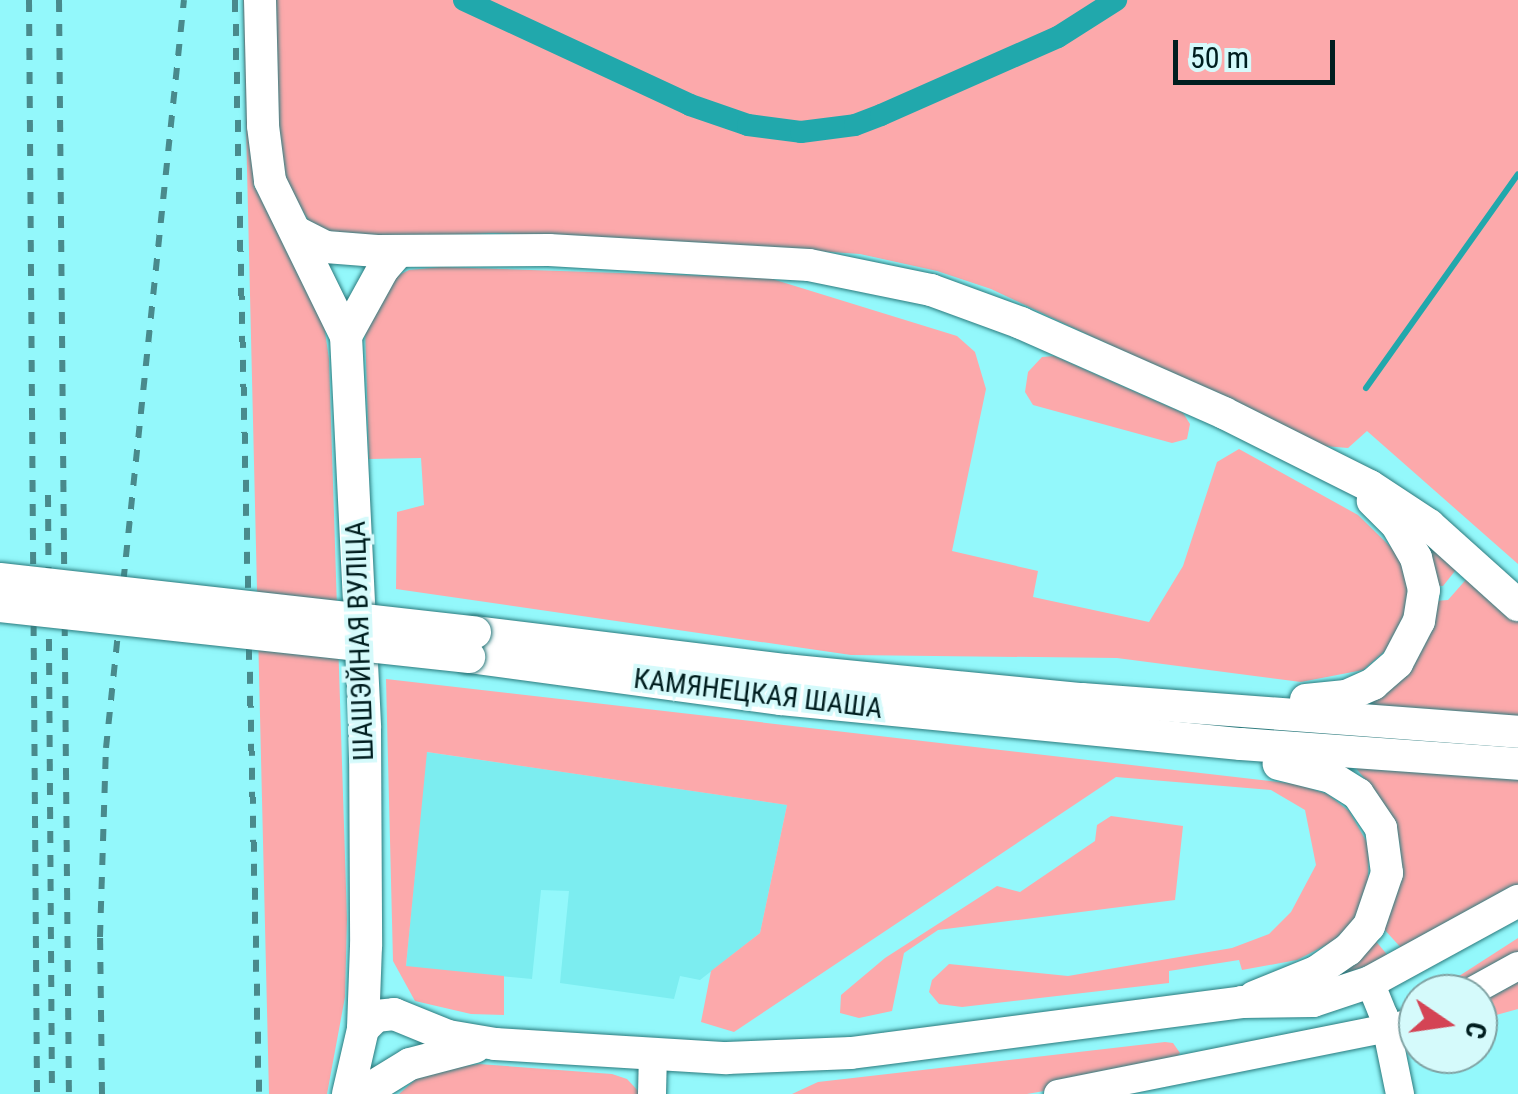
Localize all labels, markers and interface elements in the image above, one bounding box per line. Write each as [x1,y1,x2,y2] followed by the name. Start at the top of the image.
[1178,20,1340,82] scale bar
[1190,40,1249,75] text: 50 m
[339,520,381,762] street label: ШАШЭЙНАЯ ВУЛІЦА
[632,662,884,726] street label: КАМЯНЕЦКАЯ ШАША
[1398,974,1498,1074] north arrow
[1458,1019,1494,1042] text: С

